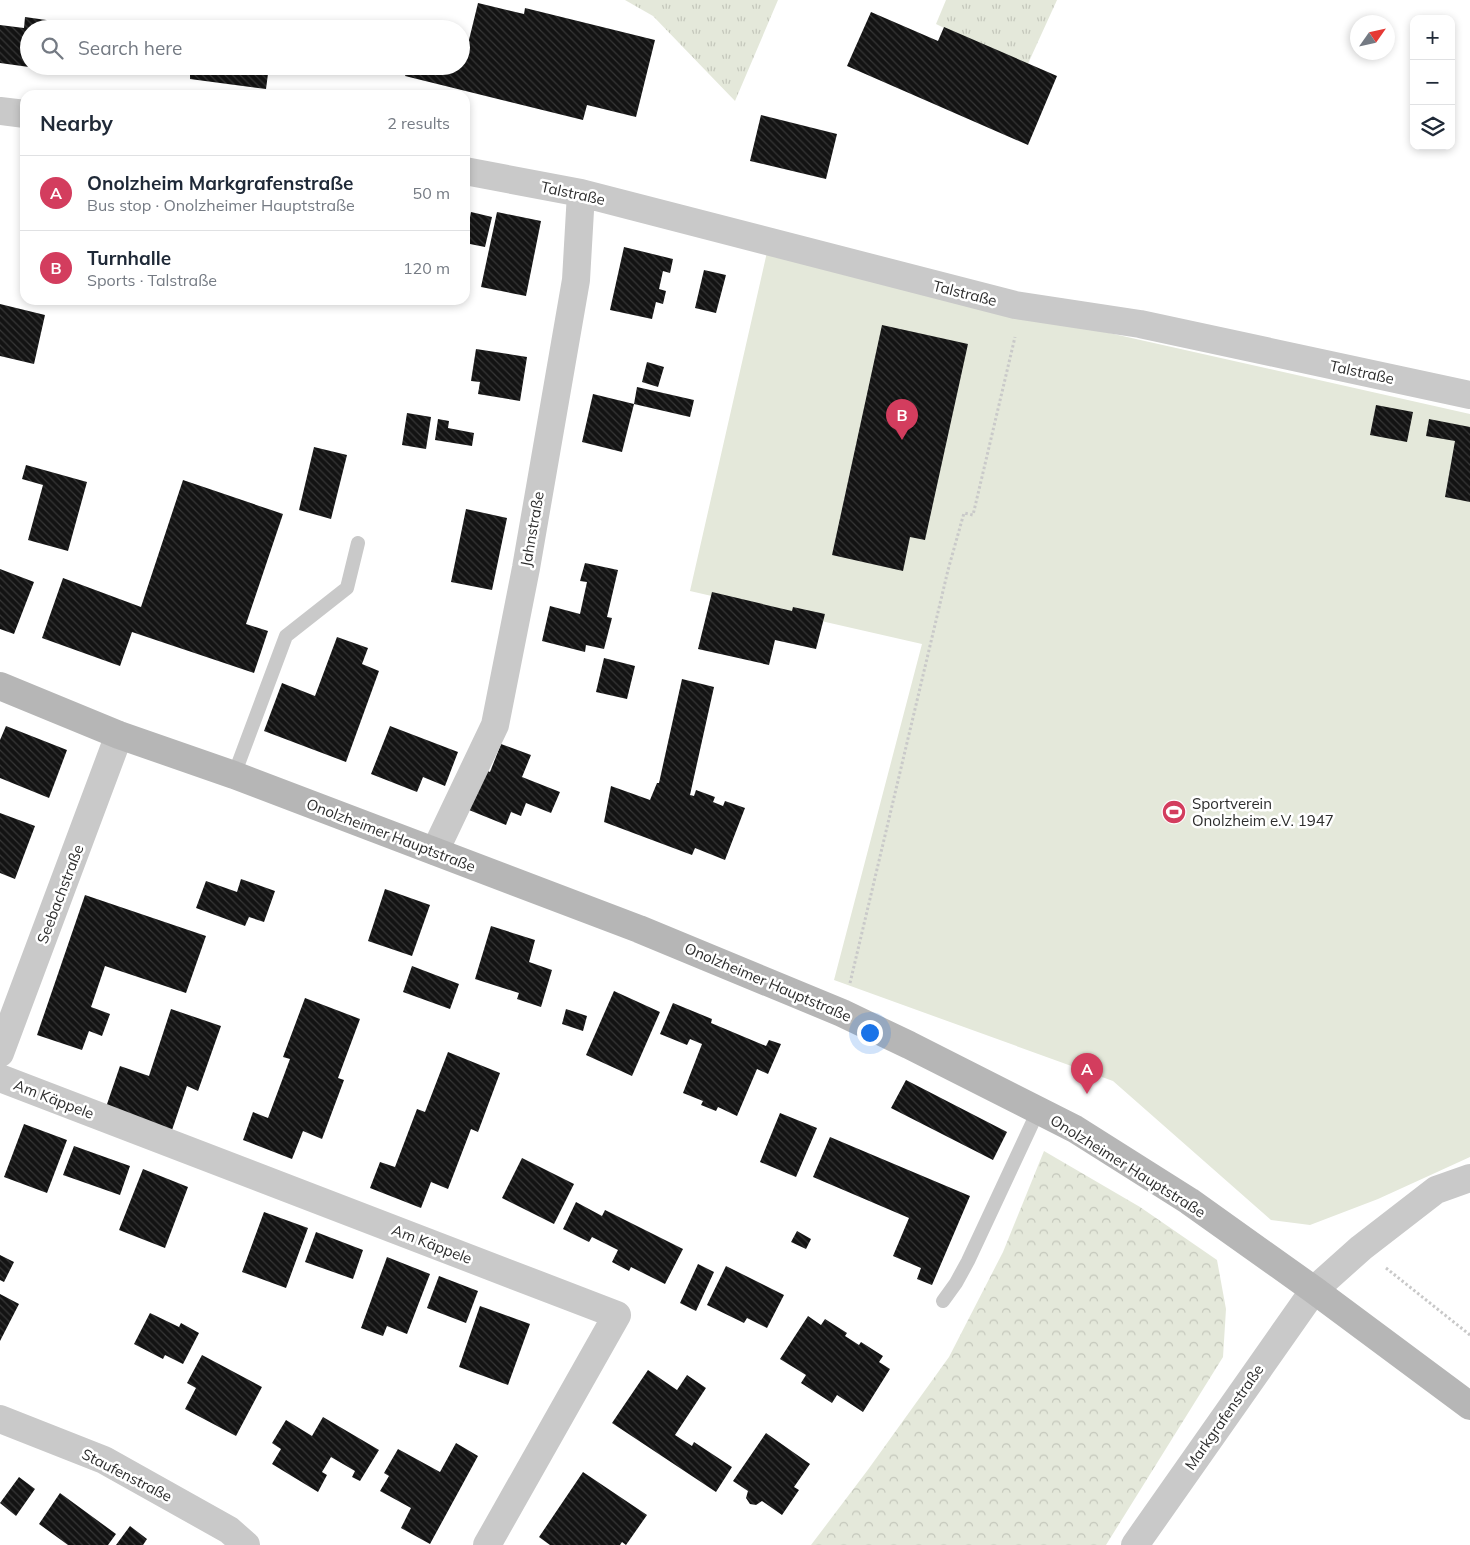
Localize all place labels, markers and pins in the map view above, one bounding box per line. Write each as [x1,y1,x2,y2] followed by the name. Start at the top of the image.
[886,399,918,440] pin: B
[1192,794,1334,830] place label: Sportverein Onolzheim e.V. 1947
[1161,799,1187,825] sports icon: Sportverein Onolzheim e.V. 1947
[1071,1053,1103,1094] pin: A

